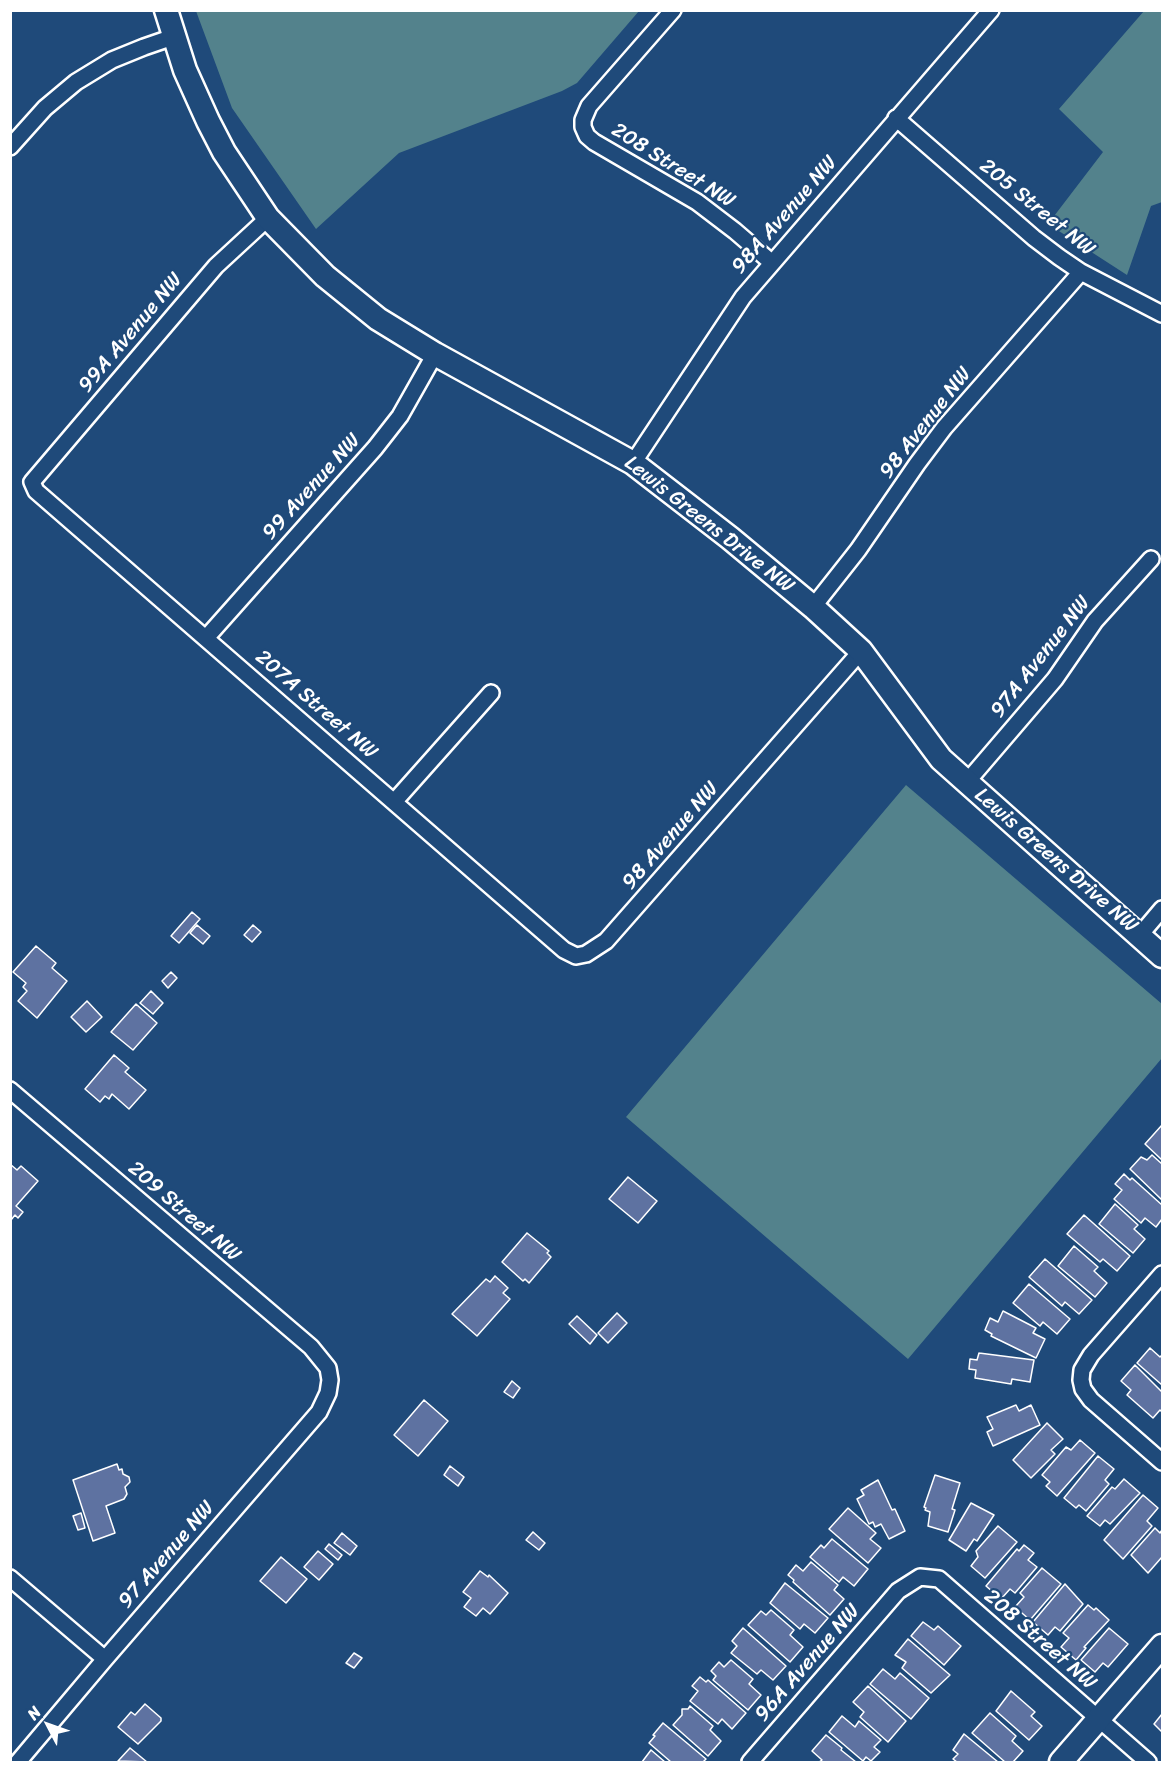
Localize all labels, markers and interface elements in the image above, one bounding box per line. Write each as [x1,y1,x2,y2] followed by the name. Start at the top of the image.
[607,118,739,214] street label: 208 Street NW
[727,151,843,279] street label: 98A Avenue NW
[974,154,1100,262] street label: 205 Street NW
[74,268,188,398] street label: 99A Avenue NW
[875,362,977,484] street label: 98 Avenue NW
[258,428,366,546] street label: 99 Avenue NW
[619,451,799,599] street label: Lewis Greens Drive NW
[986,591,1096,723] street label: 97A Avenue NW
[250,645,382,765] street label: 207A Street NW
[617,777,725,895] street label: 98 Avenue NW
[969,783,1143,939] street label: Lewis Greens Drive NW
[122,1156,246,1268] street label: 209 Street NW
[114,1496,220,1614] street label: 97 Avenue NW
[979,1584,1101,1696] street label: 208 Street NW
[750,1599,866,1727] street label: 96A Avenue NW
[18,1695,78,1755] north arrow
[19,1699,49,1727] text: N

